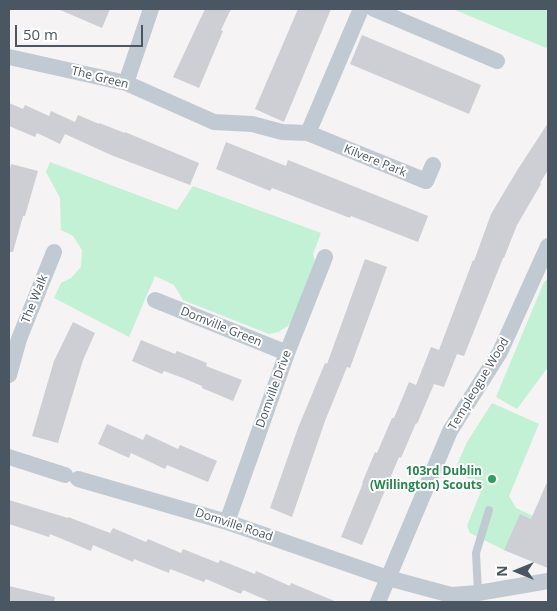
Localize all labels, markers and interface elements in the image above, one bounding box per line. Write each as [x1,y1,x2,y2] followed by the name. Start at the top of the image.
[18,15,145,47] scale bar
[23,24,58,44] text: 50 m
[70,64,130,92] street label: The Green
[342,142,408,180] street label: Kilvere Park
[19,273,51,325] street label: The Walk
[178,304,264,350] street label: Domville Green
[446,335,512,433] street label: Templeogue Wood
[253,348,295,430] street label: Domville Drive
[370,465,482,493] place label: 103rd Dublin (Willington) Scouts
[486,473,498,485] marker: 103rd Dublin (Willington) Scouts
[193,506,275,544] street label: Domville Road
[492,546,542,596] north arrow
[492,565,511,577] text: N

